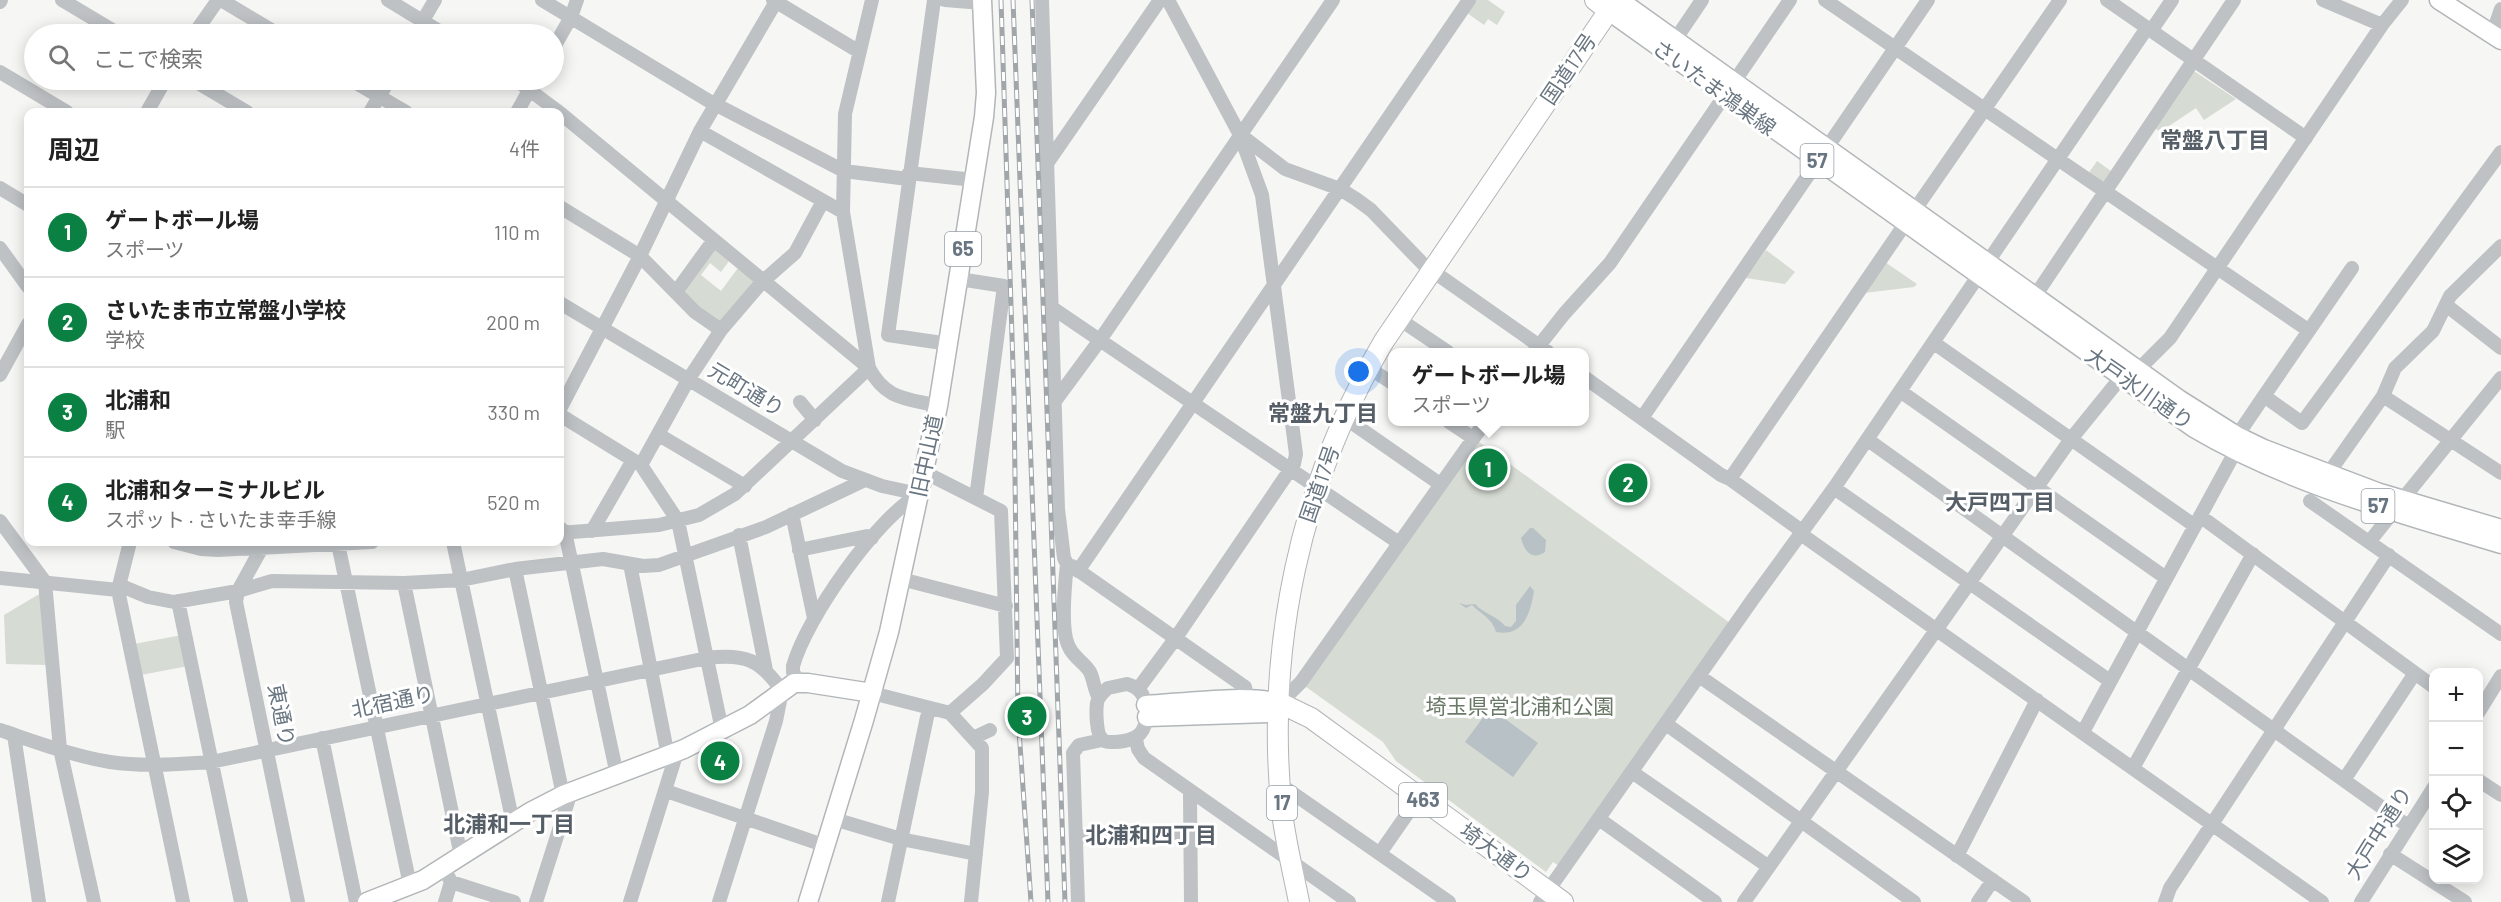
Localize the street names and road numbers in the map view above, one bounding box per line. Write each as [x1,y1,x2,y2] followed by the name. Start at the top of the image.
[1535,28,1601,108] street label: 国道17号
[1648,34,1781,140] street label: さいたま鴻巣線
[1800,144,1834,178] road number: 57
[945,232,981,266] road number: 65
[2081,341,2199,434] street label: 大戸氷川通り
[704,356,789,421] street label: 元町通り
[905,412,946,499] street label: 旧中山道
[1294,441,1343,526] street label: 国道17号
[2362,489,2394,523] road number: 57
[349,680,436,721] street label: 北宿通り
[264,681,301,748] street label: 東通り
[2339,781,2416,883] street label: 大戸中通り
[1399,783,1447,817] road number: 463
[1267,786,1297,820] road number: 17
[1456,817,1538,887] street label: 埼大通り

